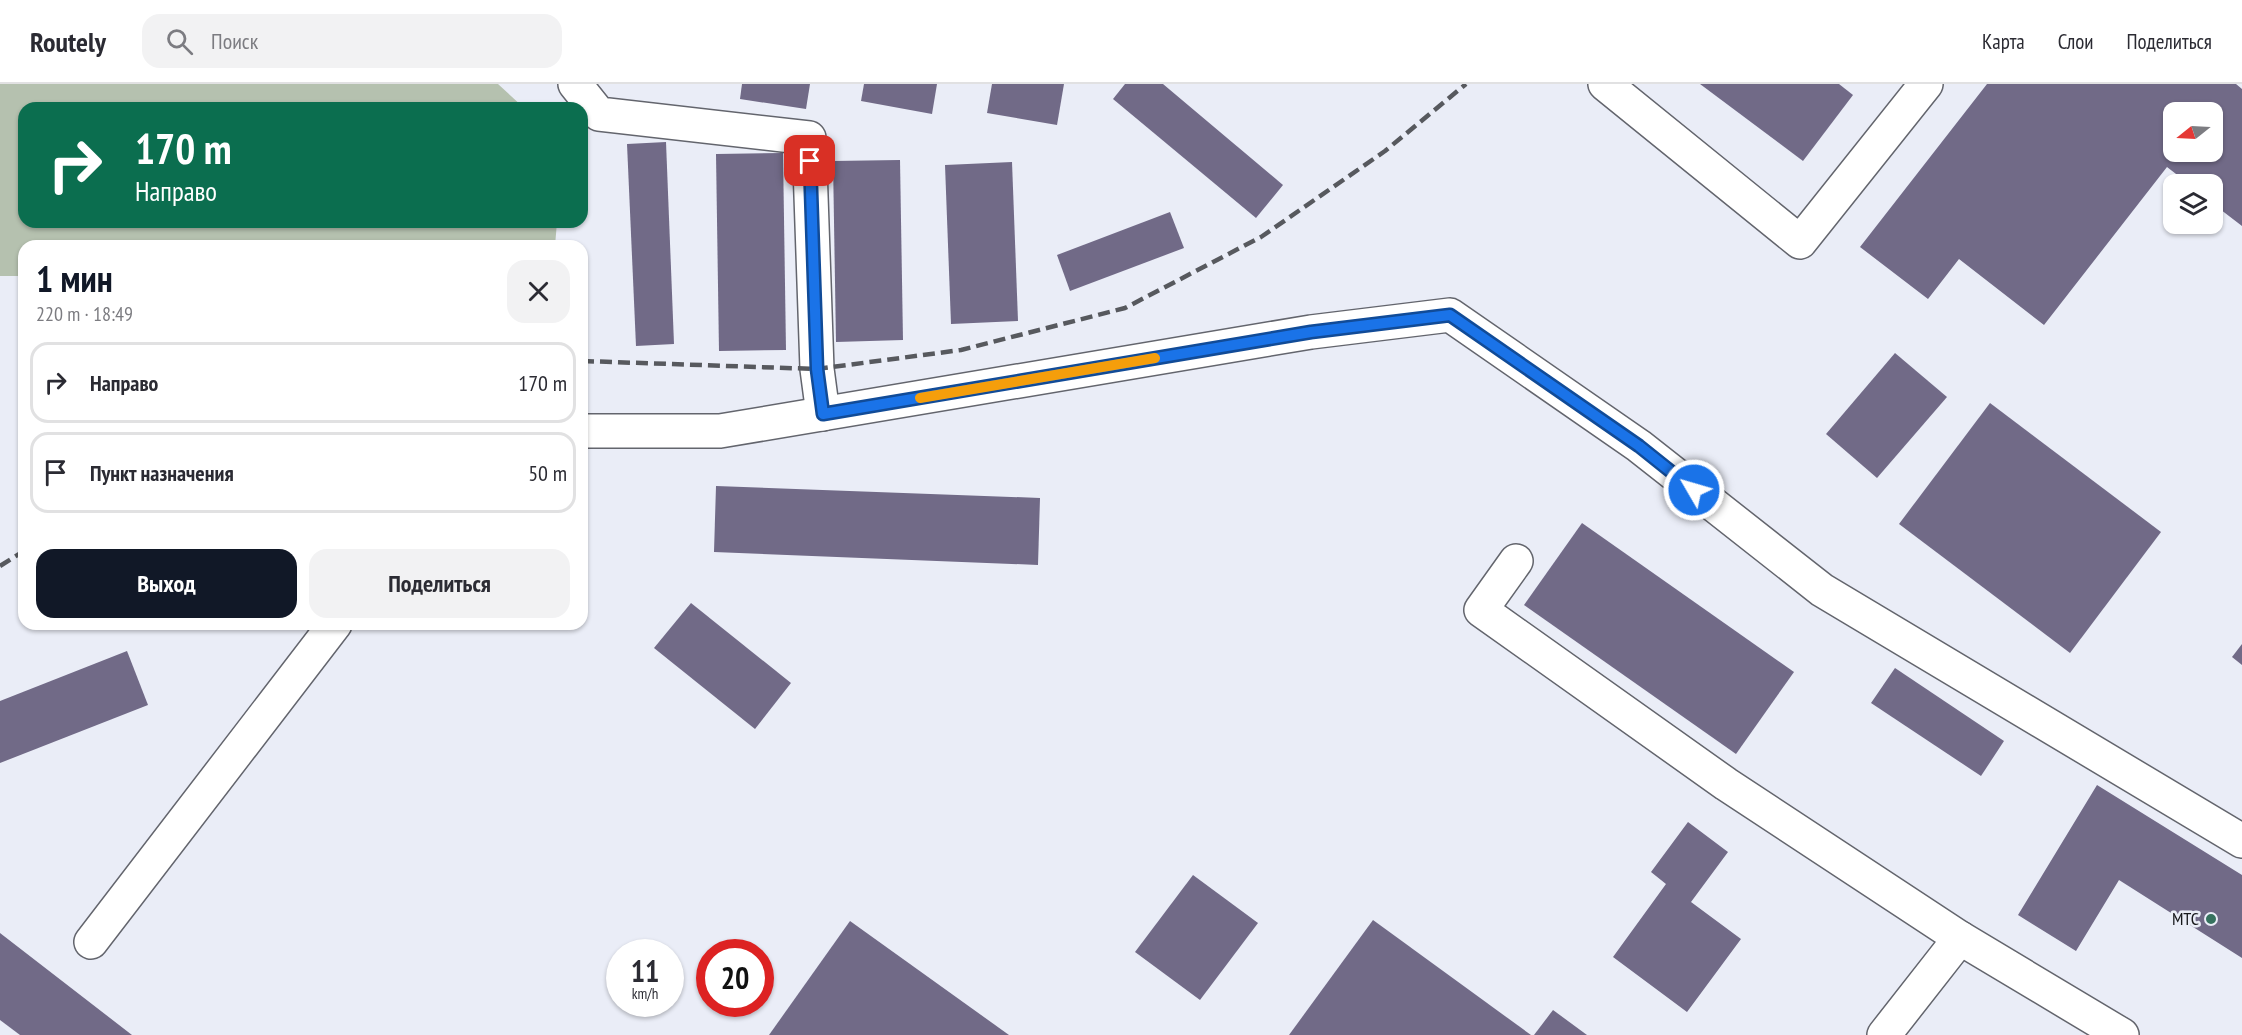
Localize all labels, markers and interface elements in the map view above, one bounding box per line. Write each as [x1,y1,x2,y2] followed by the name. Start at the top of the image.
[142,14,562,68] search box
[30,23,106,60] text: Routely
[163,25,196,58] icon: search
[211,27,258,55] text: Поиск
[1982,28,2025,55] text: Карта
[2058,28,2093,55] text: Слои
[2126,28,2212,55] text: Поделиться
[2163,102,2223,162] north arrow
[2163,102,2223,234] map controls
[135,121,232,176] text: 170 m
[36,126,114,204] icon: right
[784,135,835,186] pin
[793,144,826,177] icon: arrive
[135,174,217,208] text: Направо
[2163,174,2223,234] button: layers
[36,255,113,302] text: 1 мин
[507,260,570,323] button: close
[36,301,133,327] text: 220 m · 18:49
[39,366,72,399] icon: right
[90,369,158,397] text: Направо
[518,369,567,397] text: 170 m
[39,456,72,489] icon: arrive
[1662,458,1726,522] position arrow
[90,459,234,487] text: Пункт назначения
[528,459,567,487] text: 50 m
[36,549,297,618] button: Выход
[309,549,570,618] button: Поделиться
[2172,907,2199,930] place label: МТС
[2204,912,2218,926] marker: МТС
[696,939,774,1017] speed limit sign: 20
[631,951,659,990] text: 11
[632,984,658,1003] text: km/h

